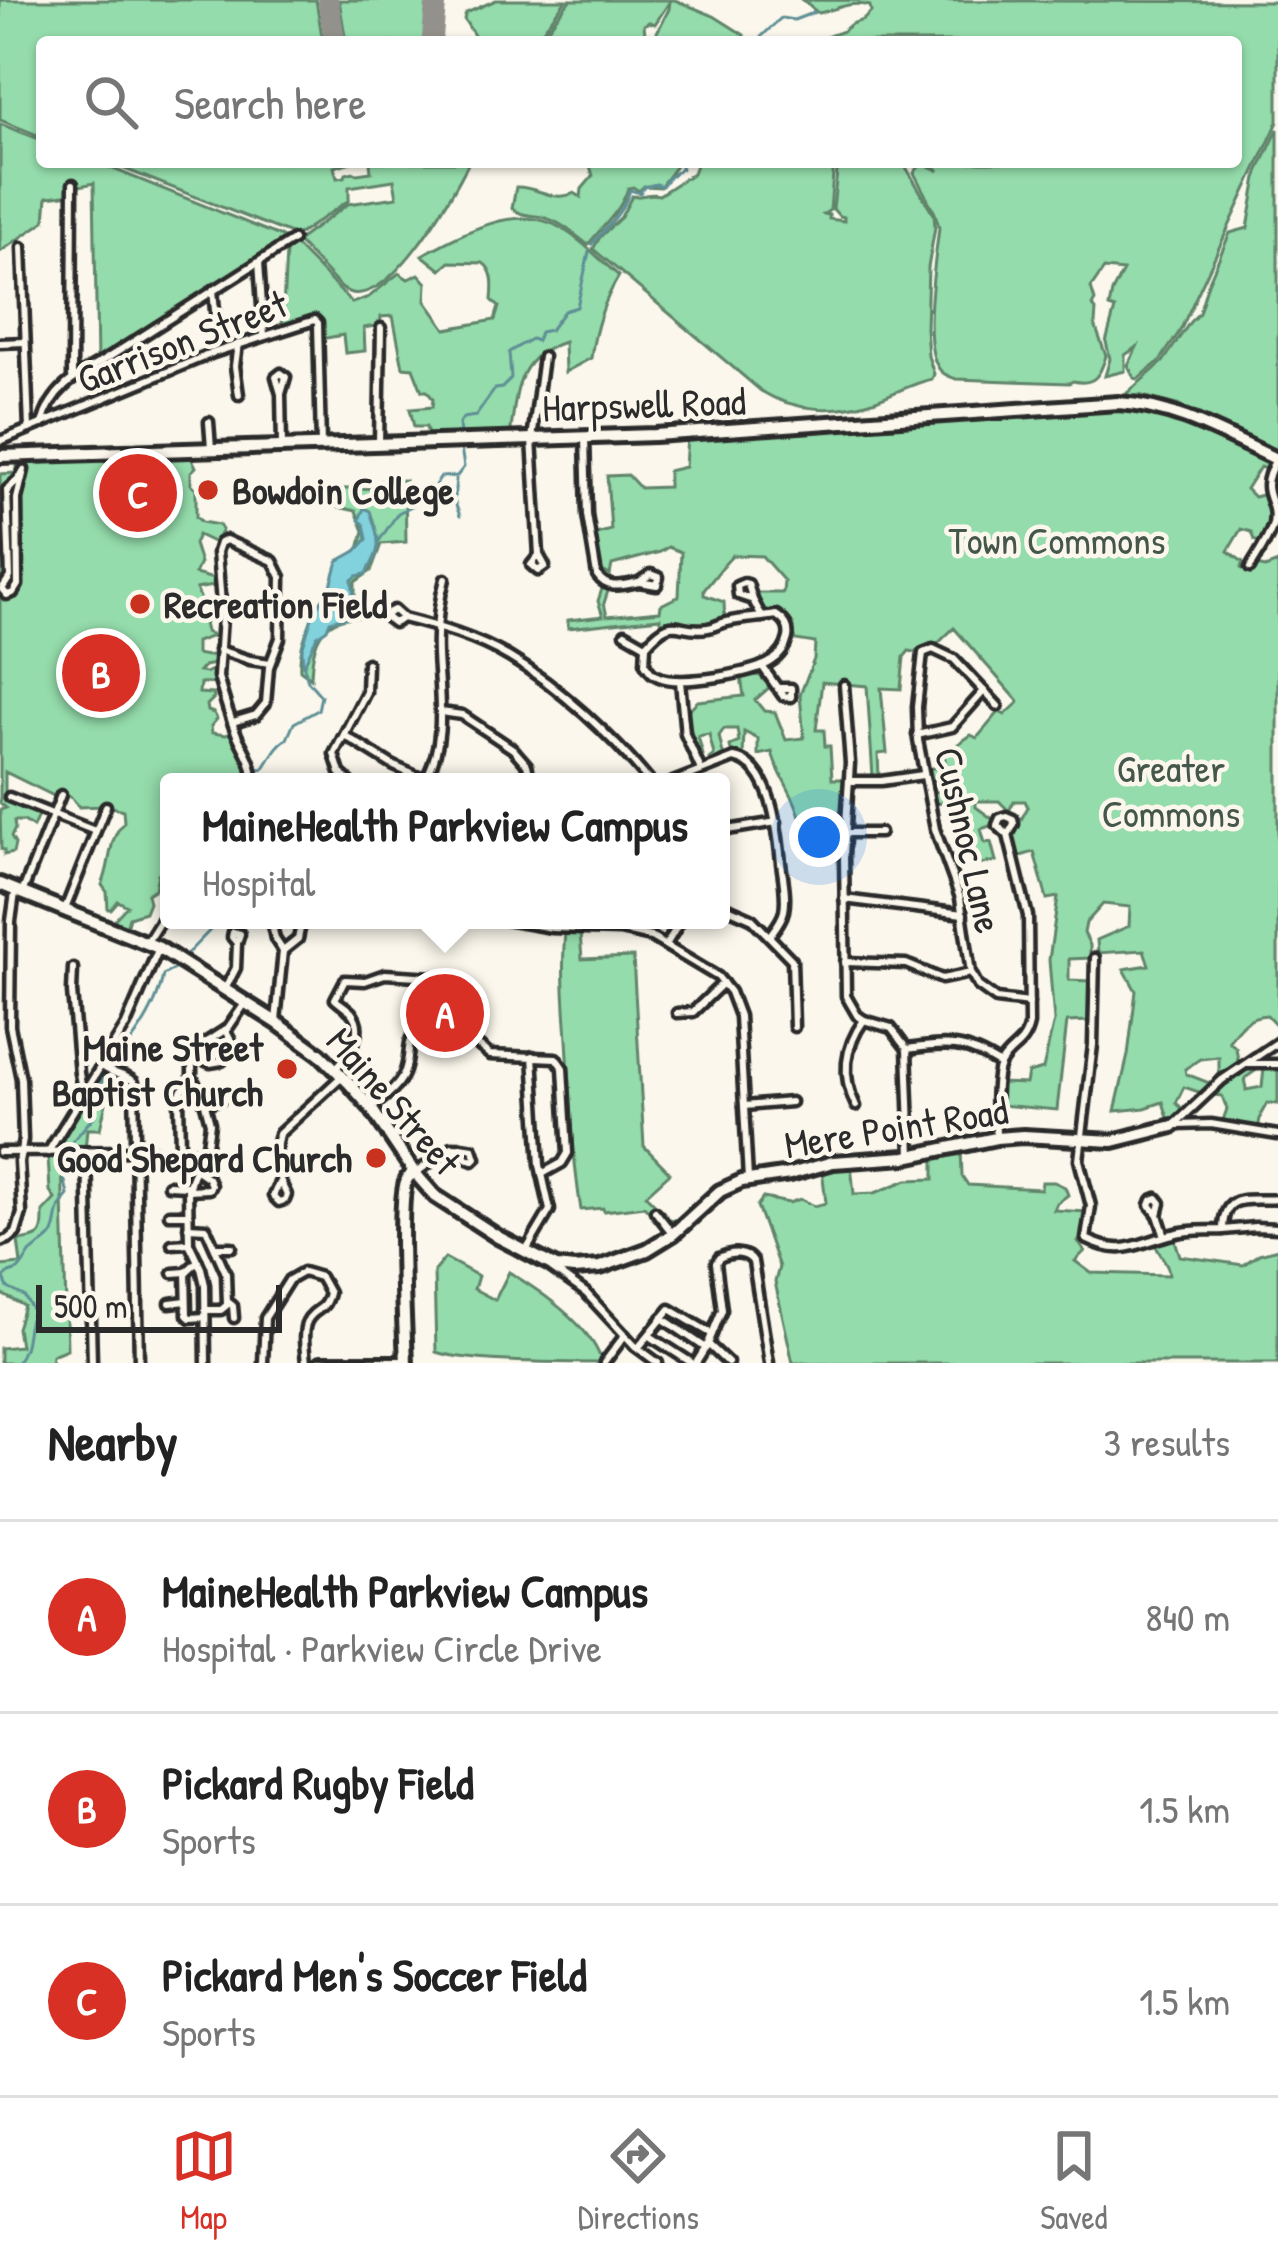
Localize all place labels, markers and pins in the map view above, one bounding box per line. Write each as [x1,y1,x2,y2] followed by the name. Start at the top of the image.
[99,448,177,538] pin: C
[232,463,455,517] place label: Bowdoin College
[195,477,221,503] marker: Bowdoin College
[164,577,388,630] place label: Recreation Field
[127,591,153,617] marker: Recreation Field
[62,628,140,718] pin: B
[406,968,484,1058] pin: A
[52,1020,265,1119] place label: Maine Street Baptist Church
[274,1056,300,1082] marker: Maine Street Baptist Church
[57,1131,353,1185] place label: Good Shepard Church
[363,1145,389,1171] marker: Good Shepard Church

